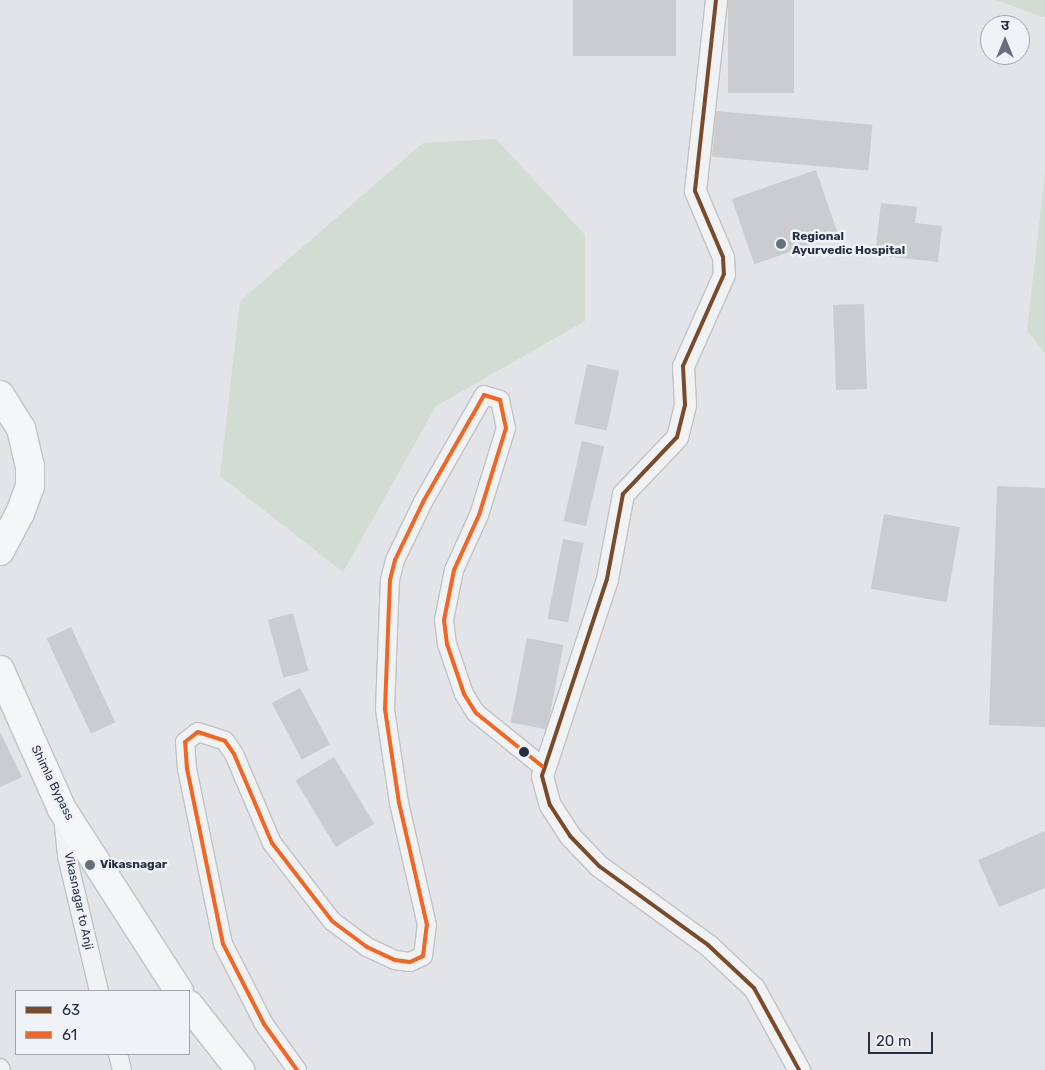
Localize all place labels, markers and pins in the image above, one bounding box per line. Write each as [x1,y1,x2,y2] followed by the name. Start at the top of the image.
[792,230,905,258] place label: Regional Ayurvedic Hospital
[774,237,788,251] marker: Regional Ayurvedic Hospital
[519,747,529,757] unlabelled marker
[100,858,167,872] place label: Vikasnagar
[84,859,96,871] marker: Vikasnagar

